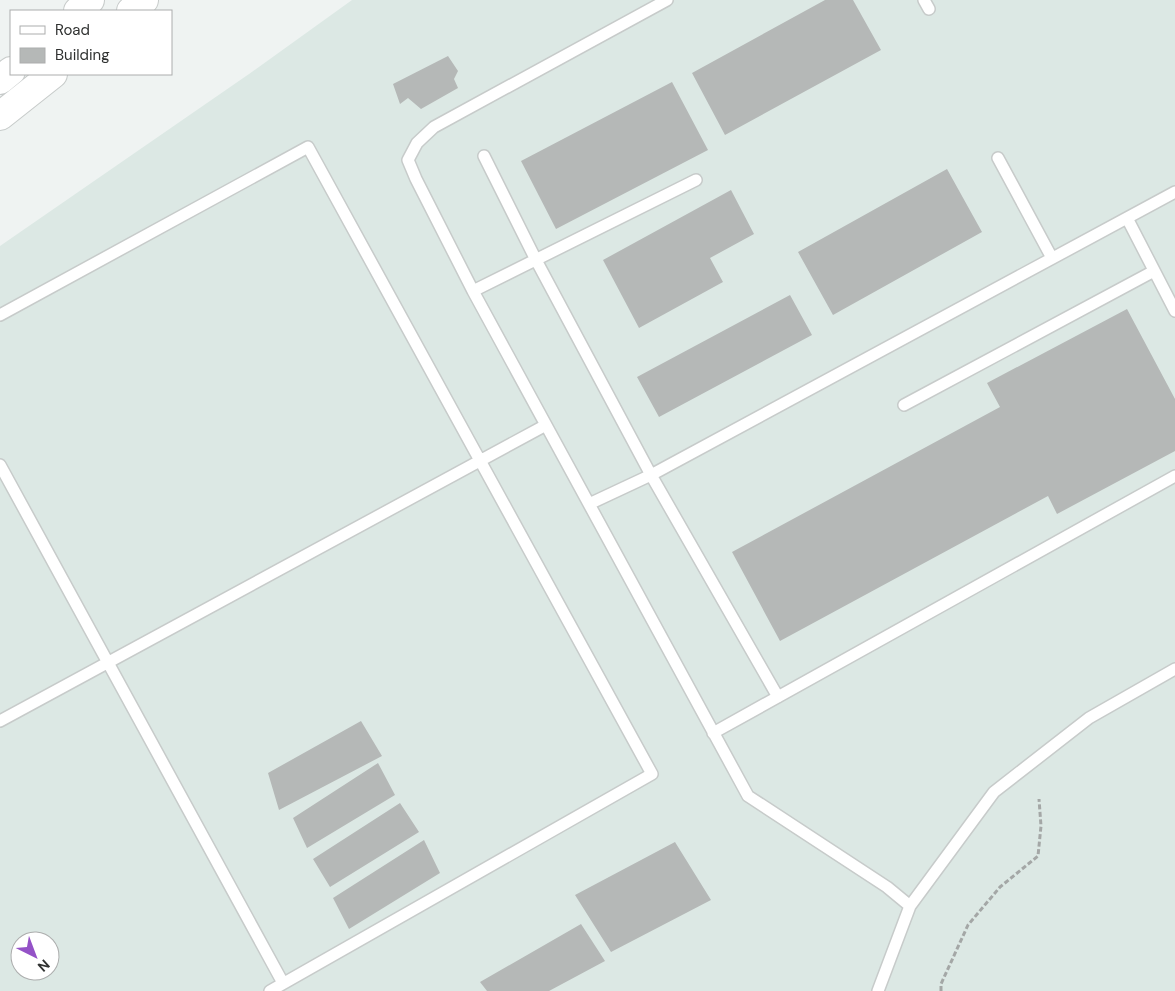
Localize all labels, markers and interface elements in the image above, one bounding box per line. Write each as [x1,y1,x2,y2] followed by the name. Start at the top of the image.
[10,10,172,75] legend
[55,20,90,40] text: Road
[55,45,110,65] text: Building
[10,931,60,981] north arrow
[34,956,54,976] text: N

